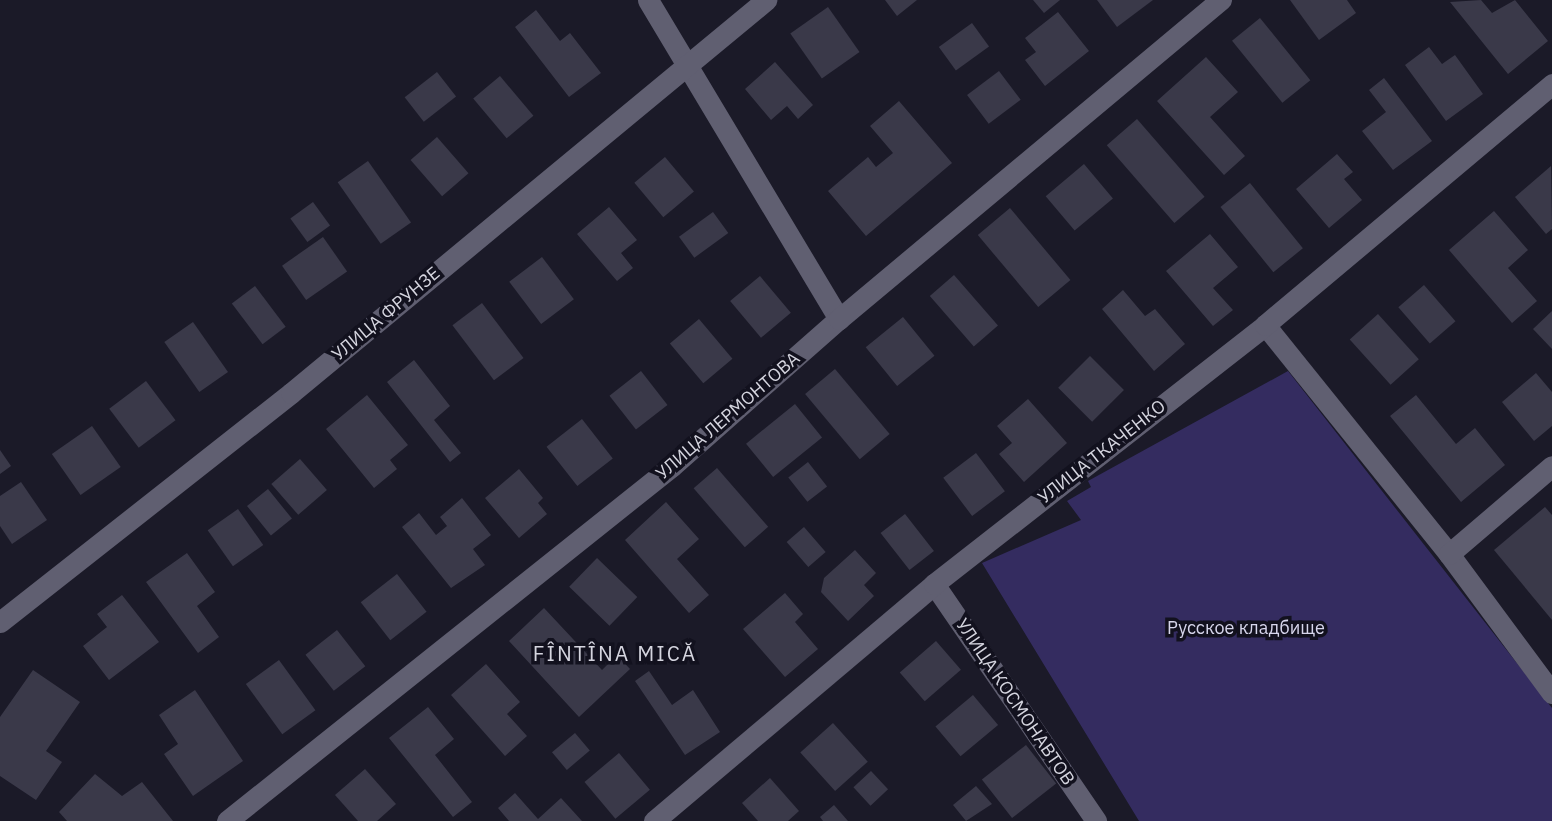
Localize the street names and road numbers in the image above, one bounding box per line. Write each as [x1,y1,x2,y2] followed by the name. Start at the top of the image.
[328,263,444,365] street label: УЛИЦА ФРУНЗЕ
[652,348,804,484] street label: УЛИЦА ЛЕРМОНТОВА
[1034,396,1170,508] street label: УЛИЦА ТКАЧЕНКО
[951,615,1079,789] street label: УЛИЦА КОСМОНАВТОВ

